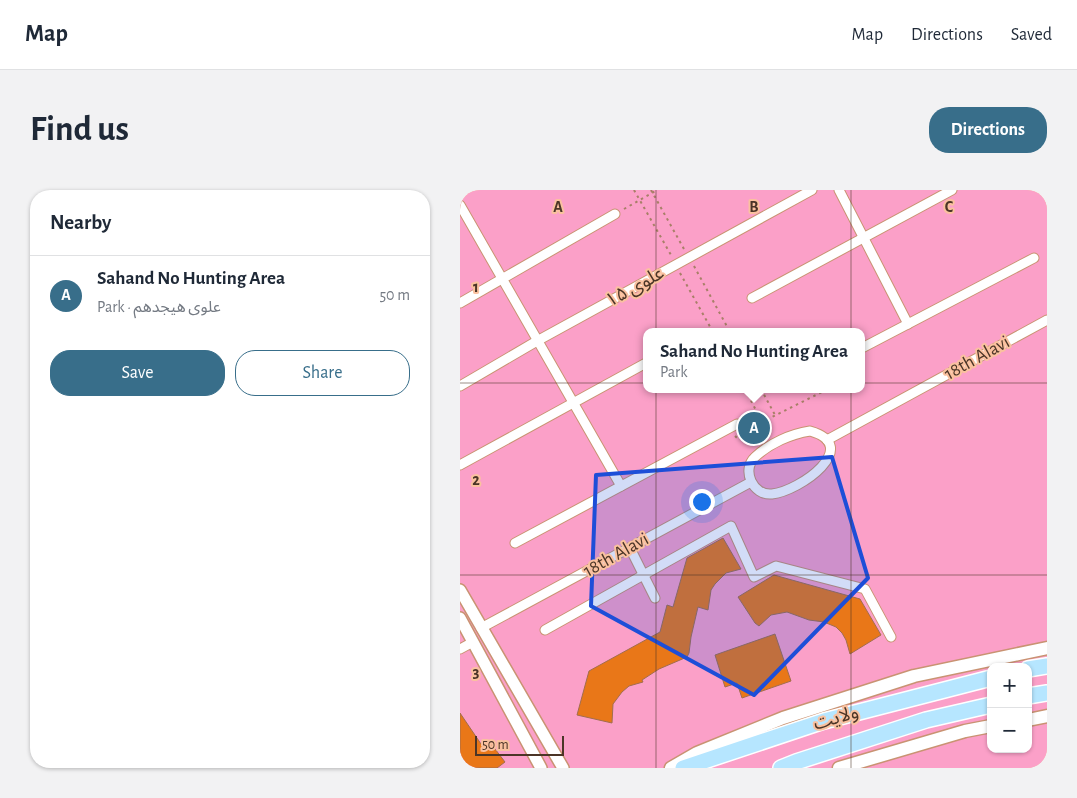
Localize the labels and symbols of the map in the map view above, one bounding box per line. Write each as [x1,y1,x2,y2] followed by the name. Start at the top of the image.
[553,199,563,215] text: A
[749,199,759,215] text: B
[945,199,954,215] text: C
[603,263,668,312] street label: علوی ۱۵
[473,279,479,295] text: 1
[941,332,1013,384] street label: 18th Alavi
[738,409,770,447] pin: A
[472,472,480,488] text: 2
[689,489,715,515] your location
[580,529,652,581] street label: 18th Alavi
[473,664,480,680] text: 3
[811,703,861,734] street label: ولایت
[475,733,564,756] scale bar

